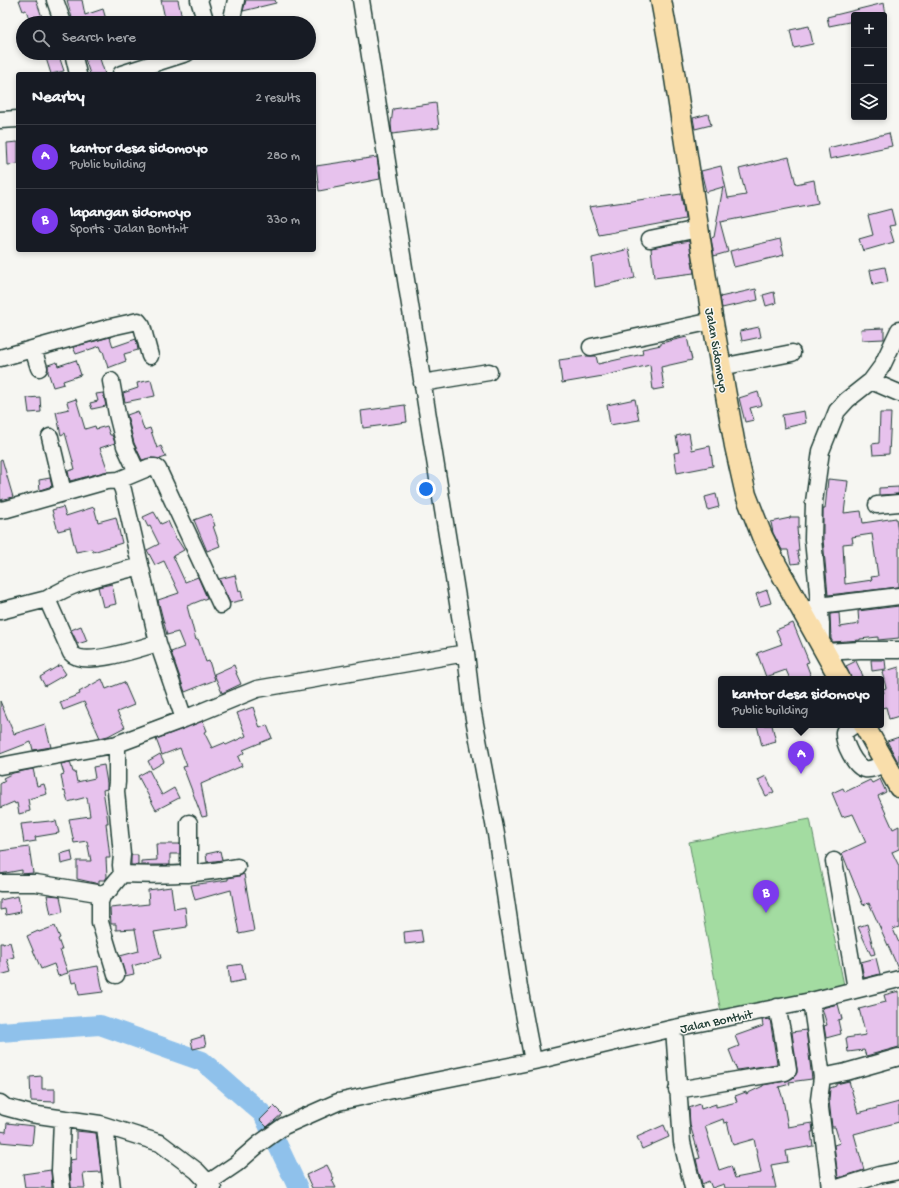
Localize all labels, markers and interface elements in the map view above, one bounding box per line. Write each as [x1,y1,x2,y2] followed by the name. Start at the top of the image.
[851,12,887,120] map controls
[851,12,887,48] button: +
[16,16,316,60] search box
[30,27,52,49] icon: search
[62,29,136,47] text: Search here
[851,48,887,84] button: −
[851,84,887,120] button: layers
[32,88,85,108] text: Nearby
[255,91,300,106] text: 2 results
[70,140,208,158] text: kantor desa sidomoyo
[41,149,49,164] text: A
[267,149,300,164] text: 280 m
[70,158,146,173] text: Public building
[70,204,191,222] text: lapangan sidomoyo
[42,213,48,228] text: B
[267,213,300,228] text: 330 m
[70,222,188,237] text: Sports · Jalan Bonthit
[701,307,730,394] street label: Jalan Sidomoyo
[416,479,436,499] your location
[718,676,884,728] popup
[732,686,870,704] text: kantor desa sidomoyo
[732,704,808,719] text: Public building
[788,741,814,774] pin: A
[753,880,779,913] pin: B
[679,1007,756,1037] street label: Jalan Bonthit

